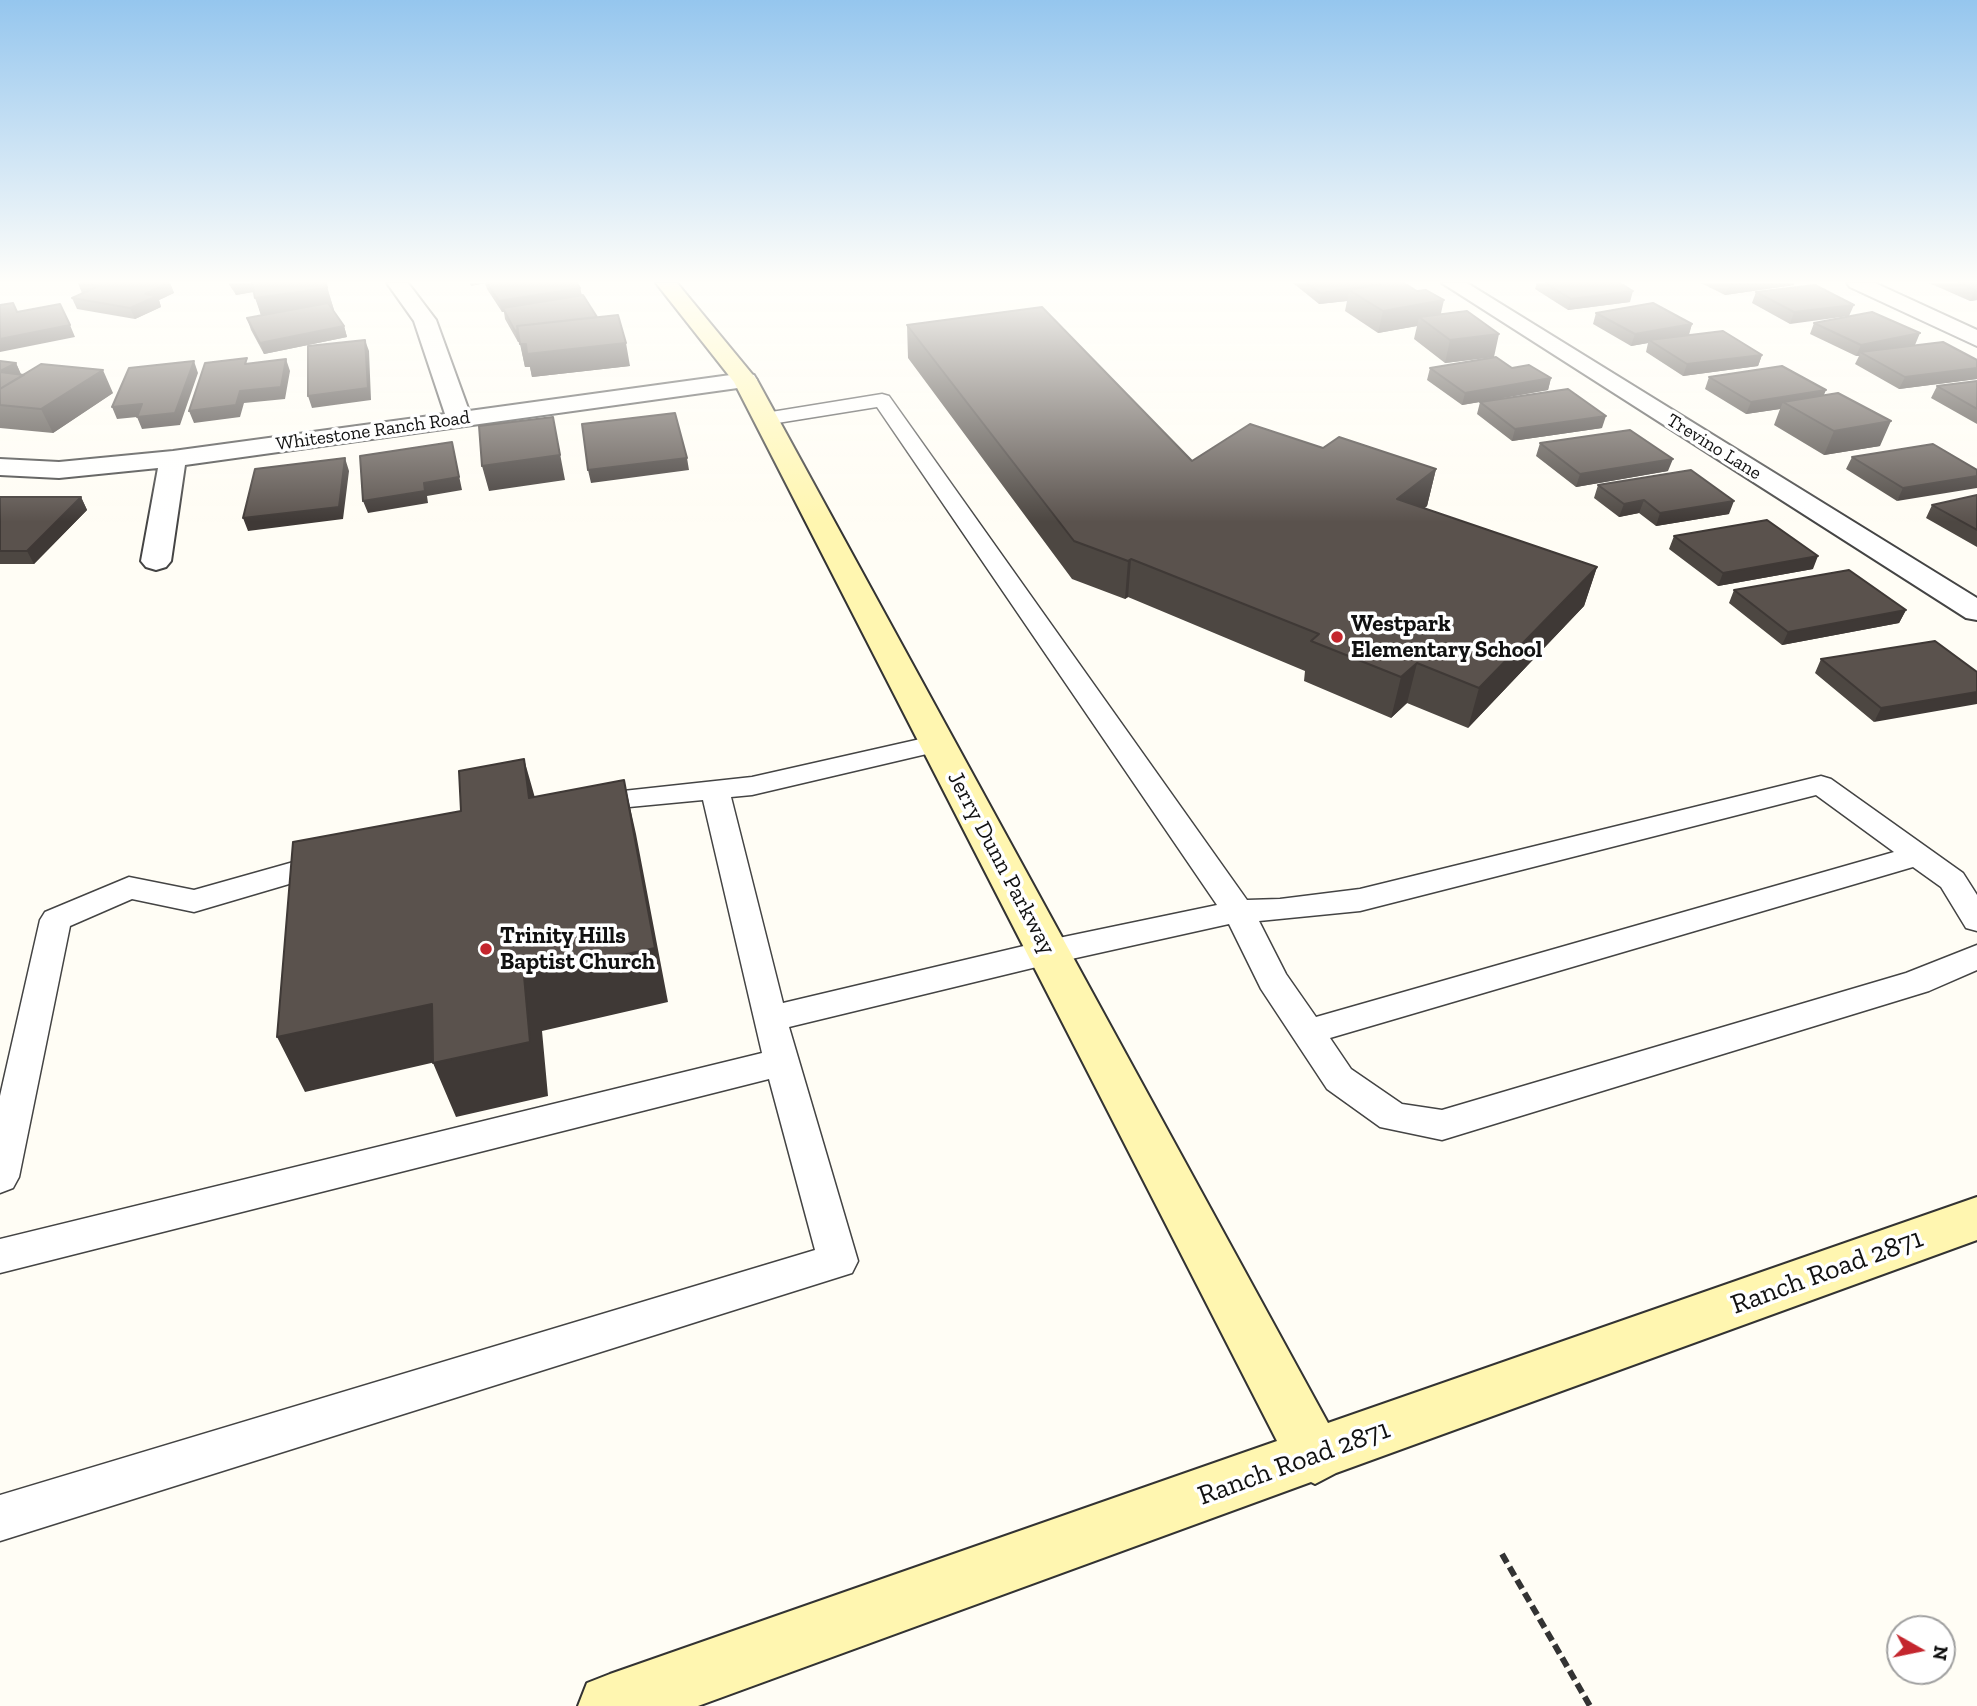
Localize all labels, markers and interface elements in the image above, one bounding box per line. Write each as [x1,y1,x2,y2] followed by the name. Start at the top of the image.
[275,406,471,456] street label: Whitestone Ranch Road
[1662,409,1766,485] street label: Trevino Lane
[1351,610,1542,664] place label: Westpark Elementary School
[1329,629,1345,645] marker: Westpark Elementary School
[941,767,1061,959] street label: Jerry Dunn Parkway
[500,922,655,976] place label: Trinity Hills Baptist Church
[478,941,494,957] marker: Trinity Hills Baptist Church
[1726,1222,1928,1322] street label: Ranch Road 2871
[1193,1413,1395,1513] street label: Ranch Road 2871
[1886,1615,1956,1685] north arrow
[1928,1644,1953,1662] text: N

